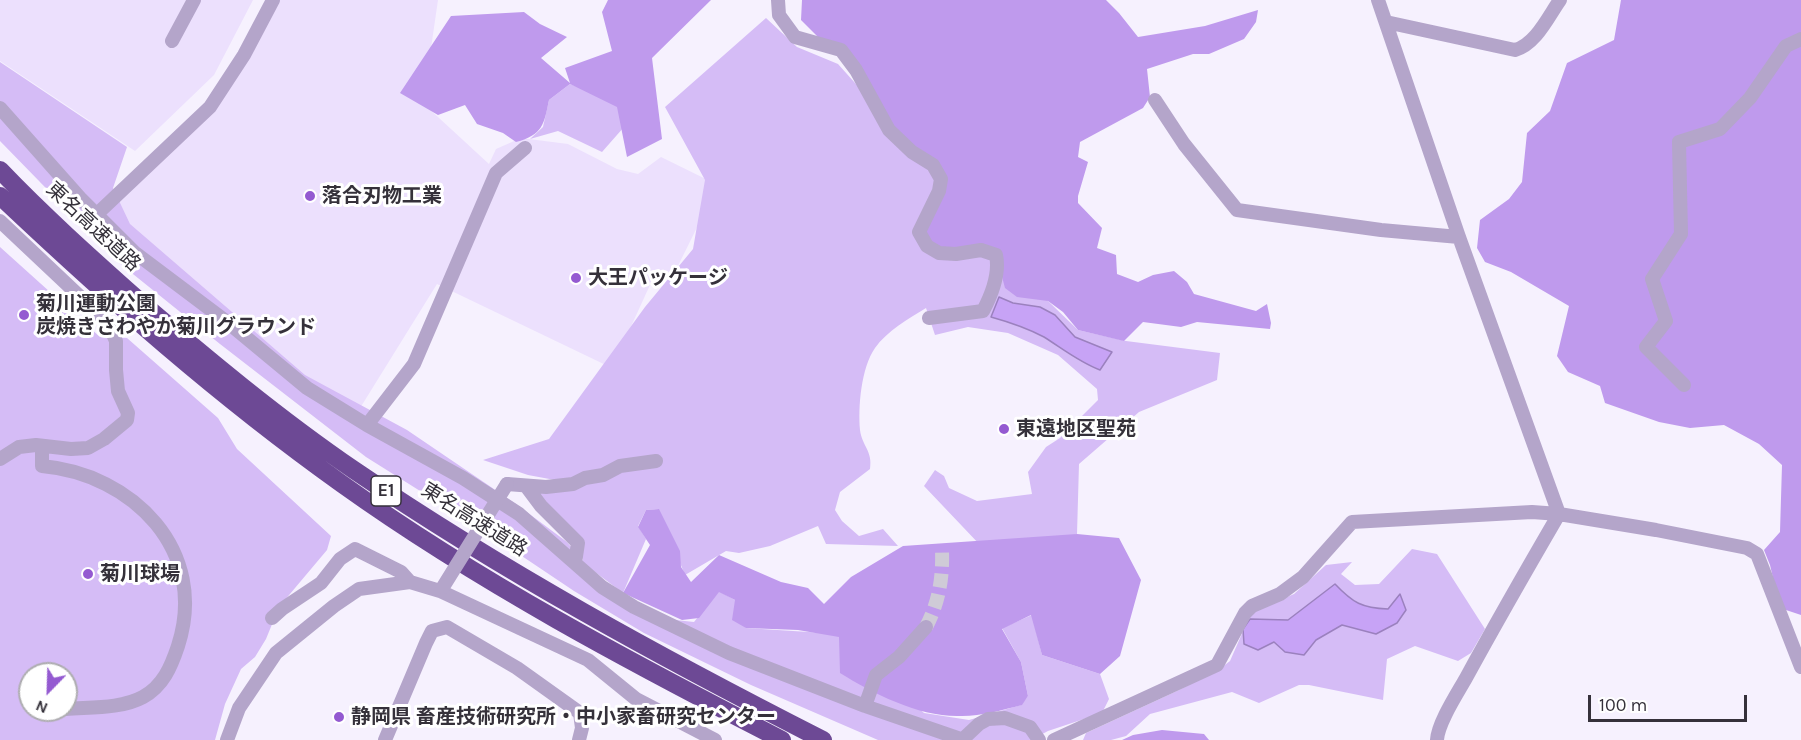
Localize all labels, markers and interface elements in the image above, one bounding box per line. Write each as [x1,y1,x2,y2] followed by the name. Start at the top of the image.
[41,177,145,277] street label: 東名高速道路
[322,184,442,208] place label: 落合刃物工業
[303,189,317,203] marker: 落合刃物工業
[588,266,728,290] place label: 大王パッケージ
[569,271,583,285] marker: 大王パッケージ
[36,292,316,339] place label: 菊川運動公園 炭焼きさわやか菊川グラウンド
[17,308,31,322] marker: 菊川運動公園 炭焼きさわやか菊川グラウンド
[1016,417,1136,441] place label: 東遠地区聖苑
[997,422,1011,436] marker: 東遠地区聖苑
[371,476,401,506] road number: E1
[417,478,531,562] street label: 東名高速道路
[100,562,180,586] place label: 菊川球場
[81,567,95,581] marker: 菊川球場
[18,662,78,722] north arrow
[1591,683,1750,721] scale bar
[1599,694,1647,716] text: 100 m
[33,696,51,718] text: N
[351,705,776,729] place label: 静岡県 畜産技術研究所・中小家畜研究センター
[332,710,346,724] marker: 静岡県 畜産技術研究所・中小家畜研究センター

